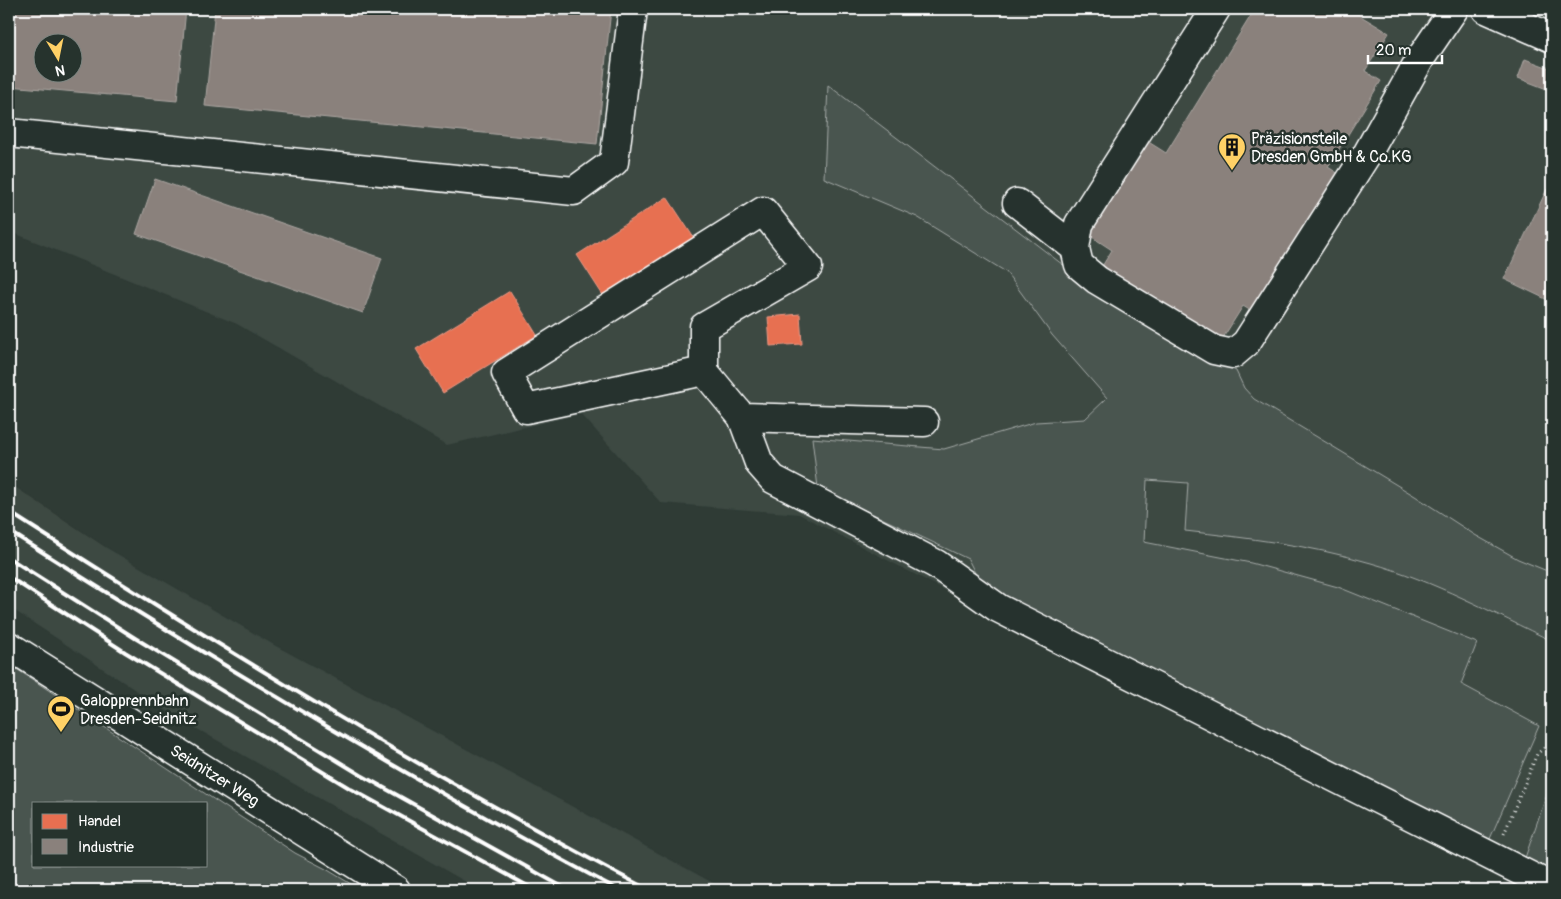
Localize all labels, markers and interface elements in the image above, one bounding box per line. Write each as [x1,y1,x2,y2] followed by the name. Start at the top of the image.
[32,32,82,82] north arrow
[1368,32,1442,64] scale bar
[1376,41,1411,60] text: 20 m
[54,61,66,80] text: N
[1251,129,1412,167] place label: Präzisionsteile Dresden GmbH & Co.KG
[1217,132,1247,171] building icon: Präzisionsteile Dresden GmbH & Co.KG
[80,691,197,729] place label: Galopprennbahn Dresden-Seidnitz
[46,694,76,733] sports icon: Galopprennbahn Dresden-Seidnitz
[166,741,263,811] street label: Seidnitzer Weg
[32,802,208,866] legend
[78,812,121,831] text: Handel
[78,838,134,857] text: Industrie

